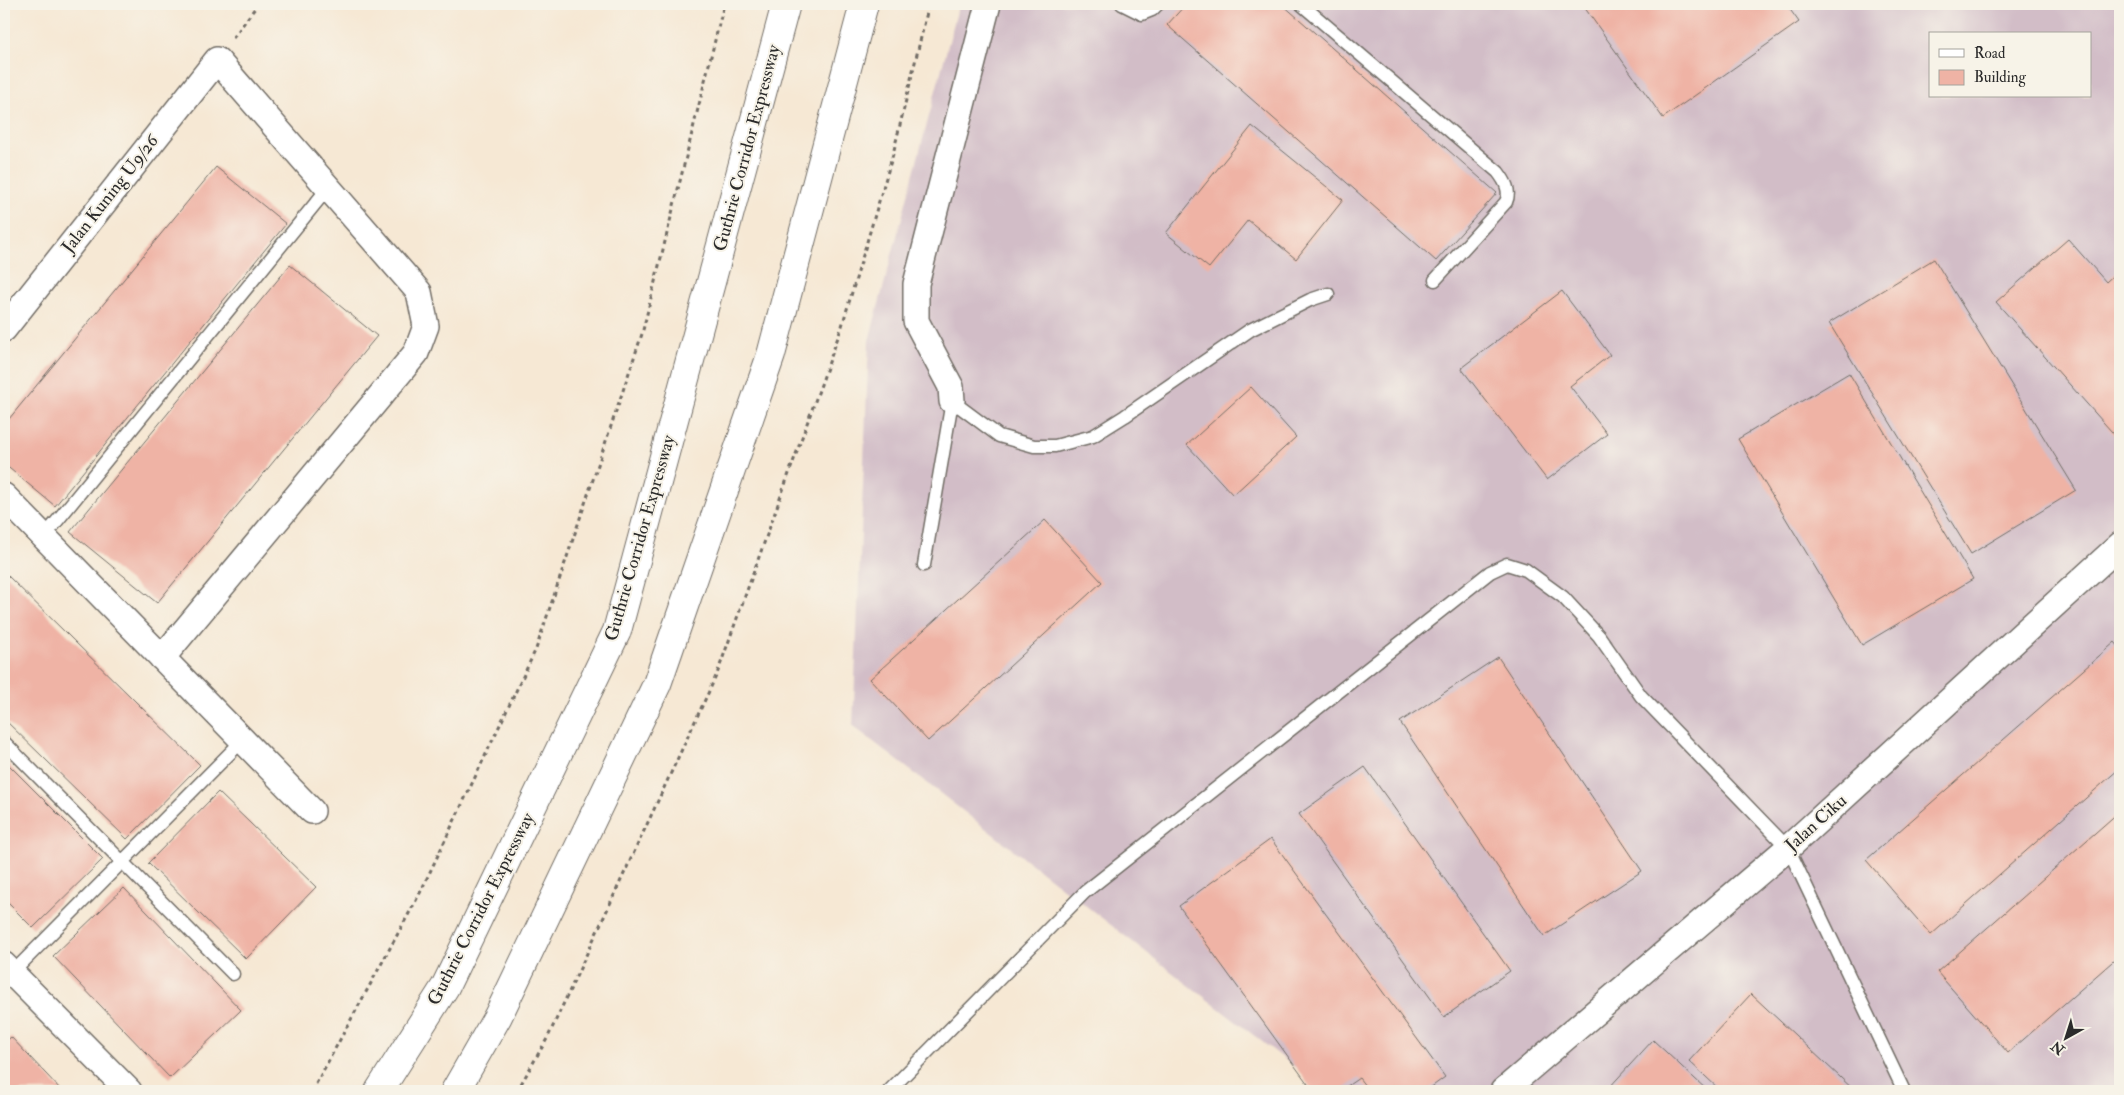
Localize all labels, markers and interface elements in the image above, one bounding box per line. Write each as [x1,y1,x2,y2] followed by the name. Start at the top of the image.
[1929,32,2092,98] legend
[708,41,786,254] street label: Guthrie Corridor Expressway
[1974,44,2006,63] text: Road
[1974,68,2026,87] text: Building
[56,129,164,259] street label: Jalan Kuning U9/26
[600,431,681,644] street label: Guthrie Corridor Expressway
[1780,789,1852,857] street label: Jalan Ciku
[422,808,540,1009] street label: Guthrie Corridor Expressway
[2042,1012,2092,1062] north arrow
[2048,1037,2069,1059] text: N

